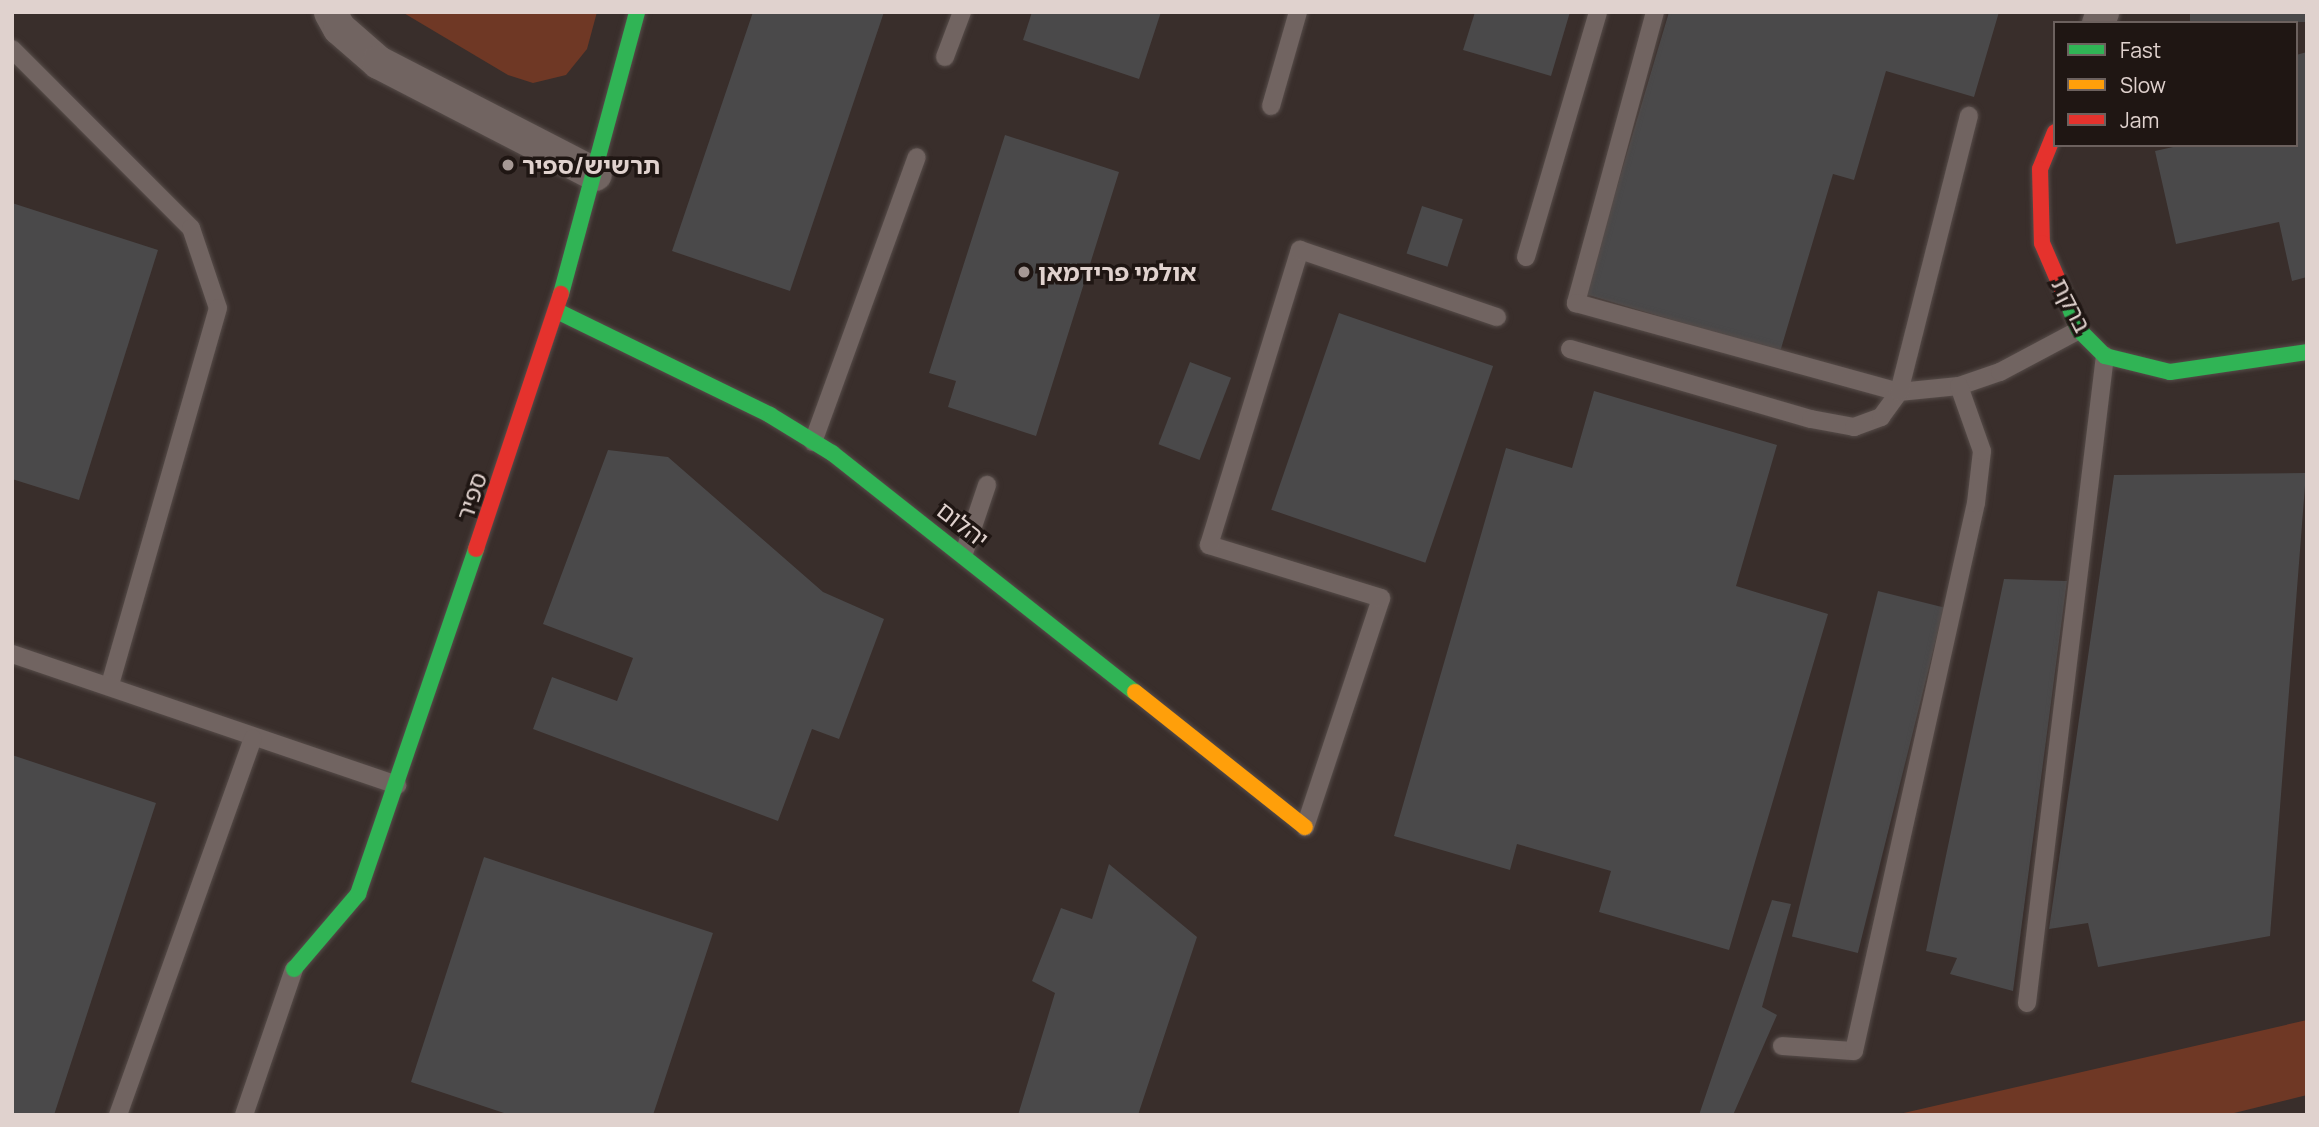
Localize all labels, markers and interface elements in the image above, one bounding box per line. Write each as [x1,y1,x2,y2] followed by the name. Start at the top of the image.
[2053,21,2298,147] legend
[2120,36,2161,64] text: Fast
[2120,71,2166,99] text: Slow
[2120,106,2159,134] text: Jam
[522,151,660,179] place label: תרשיש/ספיר
[500,157,516,173] marker: תרשיש/ספיר
[1038,258,1197,286] place label: אולמי פרידמאן
[1016,264,1032,280] marker: אולמי פרידמאן
[2046,273,2098,337] street label: ברקת
[449,468,493,524] street label: ספיר
[931,495,995,553] street label: יהלום

